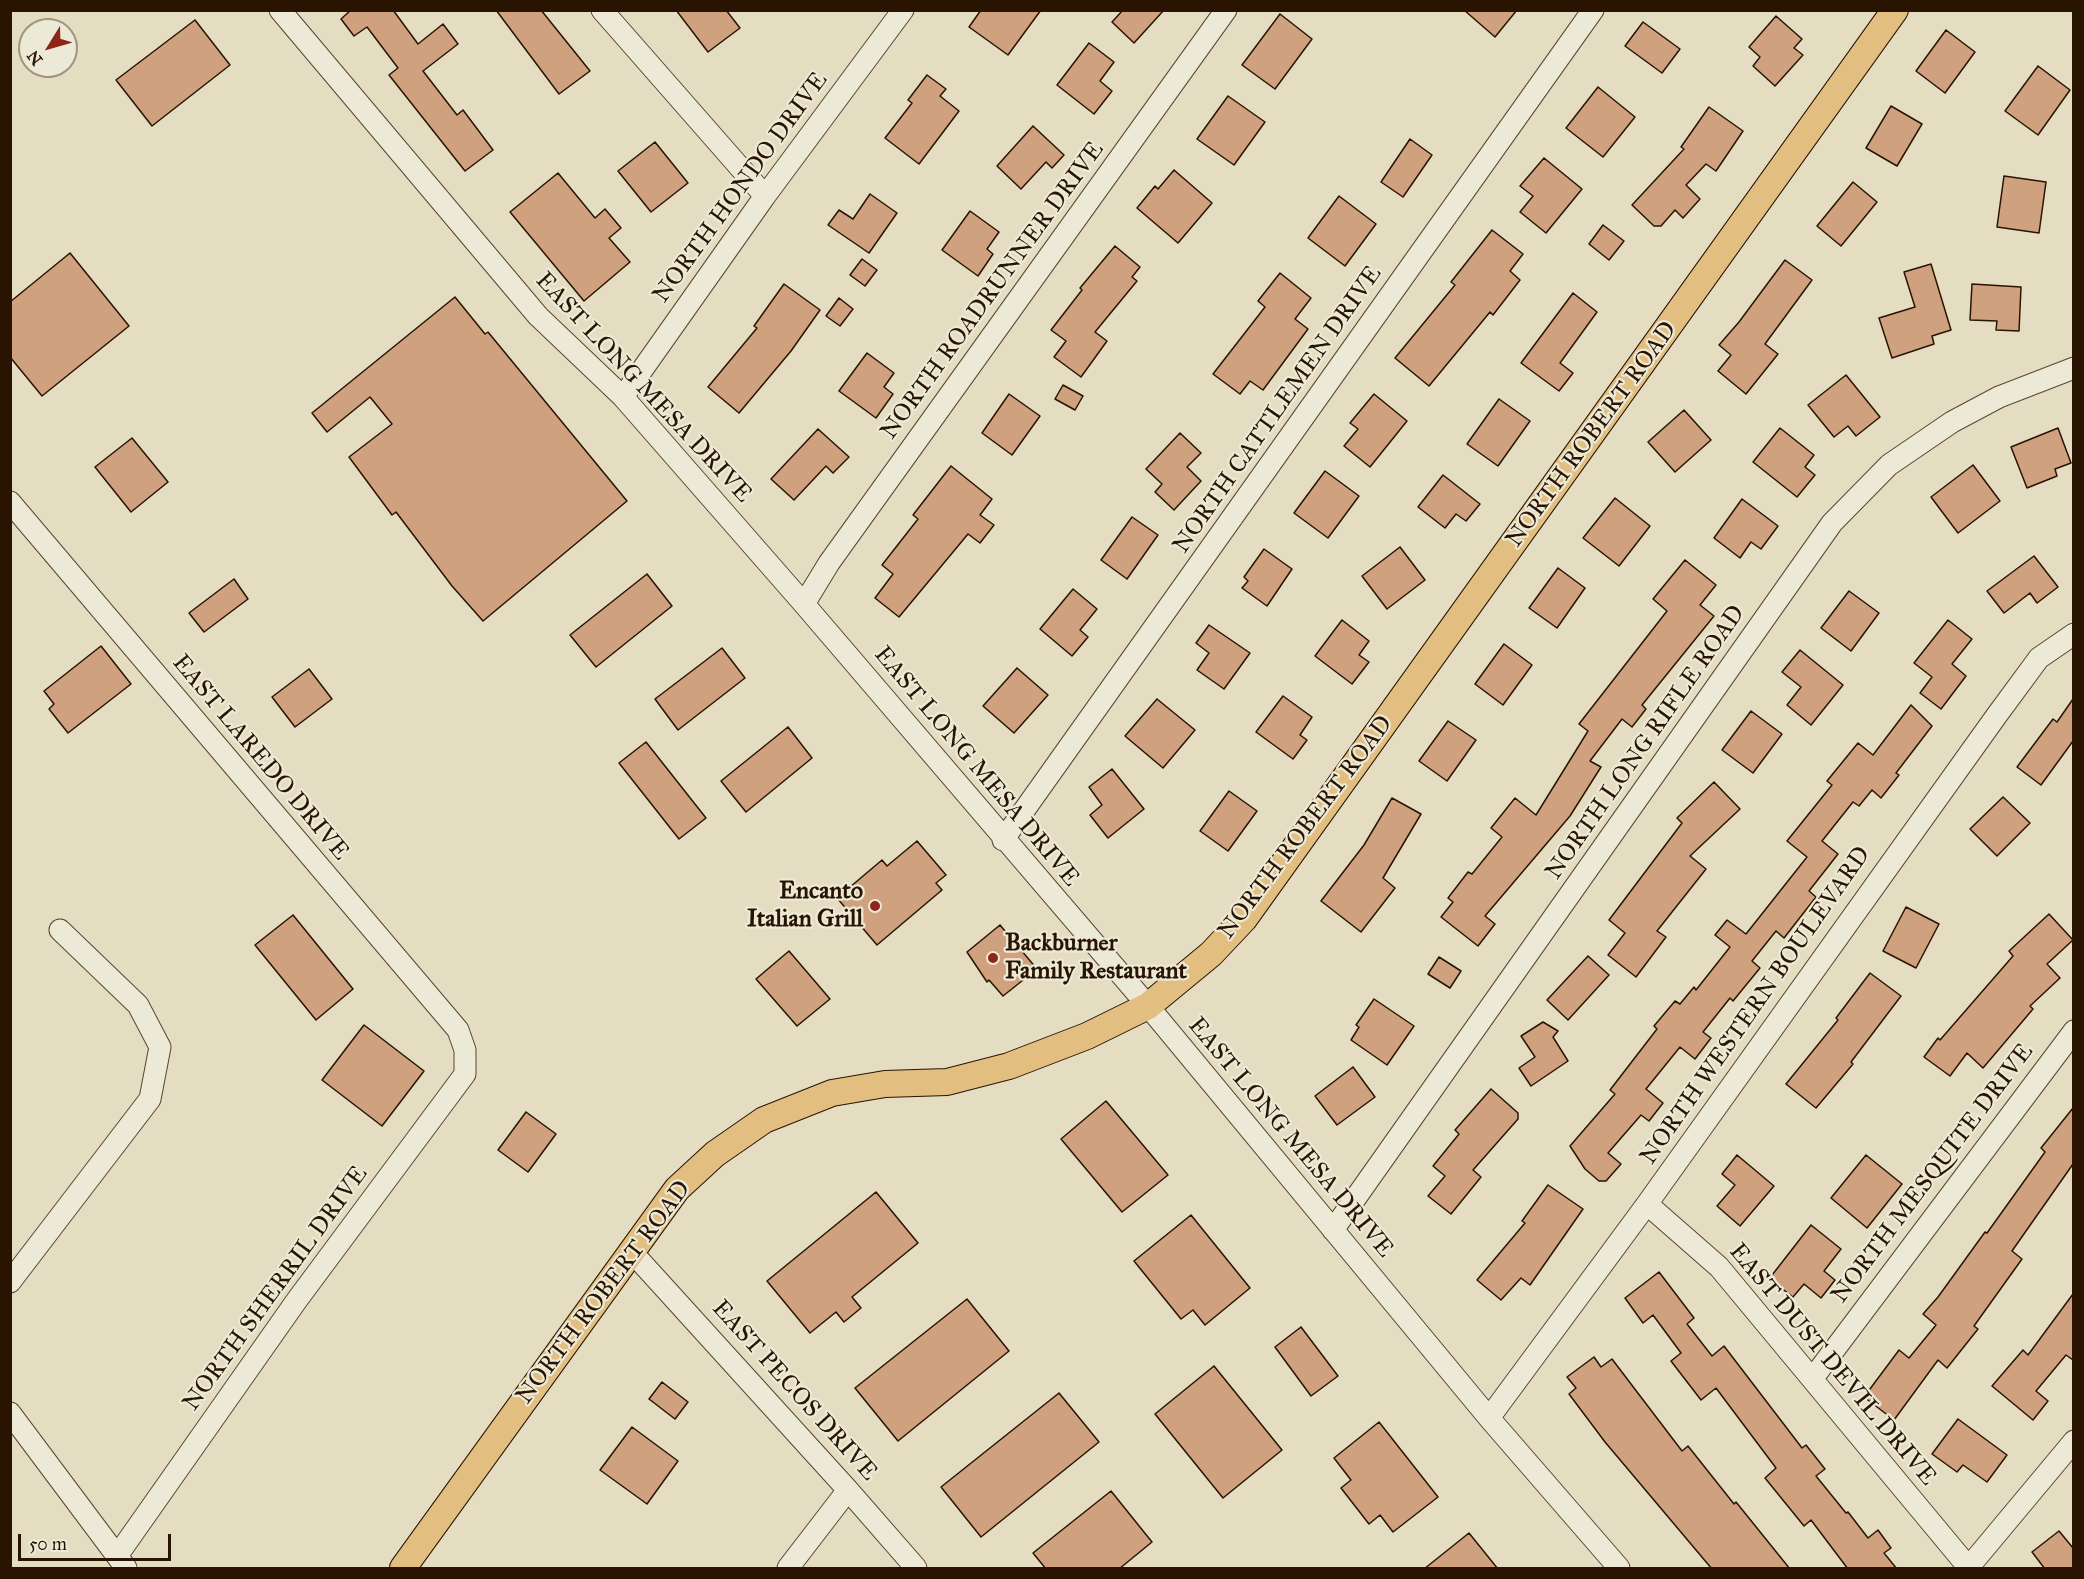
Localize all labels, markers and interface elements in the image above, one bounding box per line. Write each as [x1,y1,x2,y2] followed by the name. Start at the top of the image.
[18,18,78,78] north arrow
[23,47,47,69] text: N
[648,67,834,309] street label: NORTH HONDO DRIVE
[875,137,1111,445] street label: NORTH ROADRUNNER DRIVE
[1167,261,1389,559] street label: NORTH CATTLEMEN DRIVE
[529,267,757,509] street label: EAST LONG MESA DRIVE
[1500,317,1684,553] street label: NORTH ROBERT ROAD
[1540,600,1752,886] street label: NORTH LONG RIFLE ROAD
[867,641,1085,893] street label: EAST LONG MESA DRIVE
[166,649,354,867] street label: EAST LAREDO DRIVE
[1213,711,1399,945] street label: NORTH ROBERT ROAD
[1635,841,1877,1171] street label: NORTH WESTERN BOULEVARD
[747,878,863,934] place label: Encanto Italian Grill
[868,899,882,913] marker: Encanto Italian Grill
[1005,930,1187,986] place label: Backburner Family Restaurant
[986,951,1000,965] marker: Backburner Family Restaurant
[1181,1012,1399,1264] street label: EAST LONG MESA DRIVE
[1826,1039,2040,1309] street label: NORTH MESQUITE DRIVE
[177,1161,375,1417] street label: NORTH SHERRIL DRIVE
[511,1176,697,1410] street label: NORTH ROBERT ROAD
[1722,1238,1942,1492] street label: EAST DUST DEVIL DRIVE
[705,1295,883,1487] street label: EAST PECOS DRIVE
[21,1522,174,1560] scale bar
[29,1533,67,1555] text: 50 m

